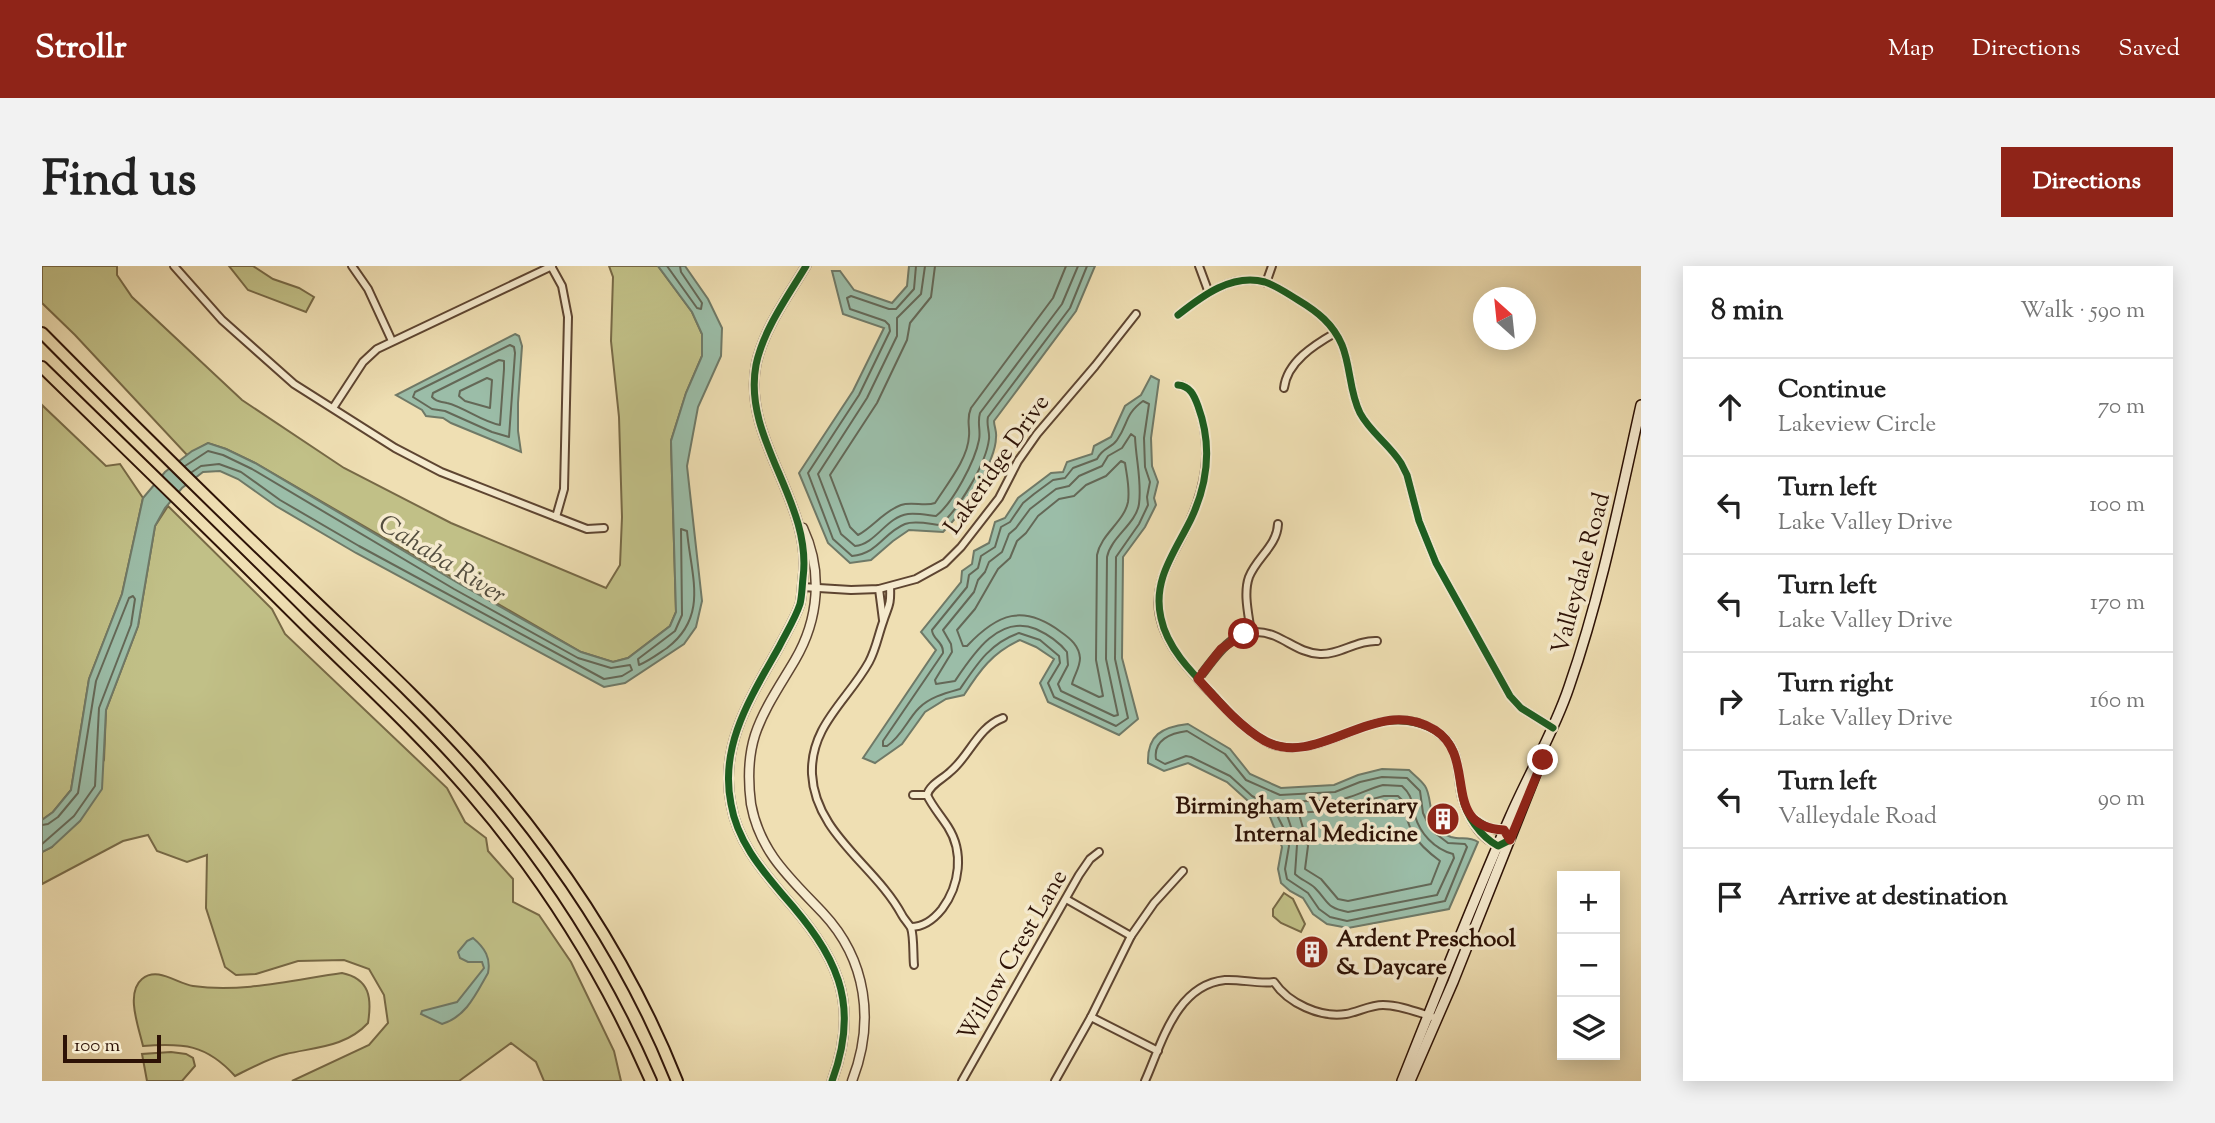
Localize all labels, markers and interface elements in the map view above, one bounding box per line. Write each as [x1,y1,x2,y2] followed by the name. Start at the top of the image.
[35,25,127,73] text: Strollr
[1888,32,1934,66] text: Map
[1972,32,2080,66] text: Directions
[2118,32,2180,66] text: Saved
[42,147,196,217] text: Find us
[2001,147,2173,217] button: Directions
[1473,287,1536,350] north arrow
[1711,290,1783,333] text: 8 min
[2020,295,2145,328] text: Walk · 590 m
[1778,372,1886,409] text: Continue
[937,388,1059,542] street label: Lakeridge Drive
[1711,388,1749,426] icon: ahead
[2098,391,2145,424] text: 70 m
[1778,409,1936,442] text: Lakeview Circle
[1778,470,1877,507] text: Turn left
[1711,486,1749,524] icon: left
[1544,489,1620,658] street label: Valleydale Road
[2089,489,2145,522] text: 100 m
[371,506,513,614] water label: Cahaba River
[1778,507,1953,540] text: Lake Valley Drive
[1778,568,1877,605] text: Turn left
[1711,584,1749,622] icon: left
[2090,587,2145,620] text: 170 m
[1778,605,1953,638] text: Lake Valley Drive
[1228,618,1259,649] route start
[1778,666,1893,703] text: Turn right
[1711,682,1749,720] icon: right
[2090,685,2145,718] text: 160 m
[1778,703,1953,736] text: Lake Valley Drive
[1527,744,1558,775] route end
[1778,764,1877,801] text: Turn left
[1711,780,1749,818] icon: left
[2098,783,2145,816] text: 90 m
[1176,790,1418,852] place label: Birmingham Veterinary Internal Medicine
[1424,800,1462,838] building icon: Birmingham Veterinary Internal Medicine
[1778,801,1937,834] text: Valleydale Road
[951,864,1077,1048] street label: Willow Crest Lane
[1557,871,1620,1060] map controls
[1557,871,1620,934] button: +
[1711,878,1749,916] icon: arrive
[1778,879,2008,916] text: Arrive at destination
[1336,923,1516,985] place label: Ardent Preschool & Daycare
[1293,933,1331,971] building icon: Ardent Preschool & Daycare
[1557,934,1620,997] button: −
[1557,997,1620,1060] button: layers
[63,1032,161,1064] scale bar
[74,1033,120,1060] text: 100 m

